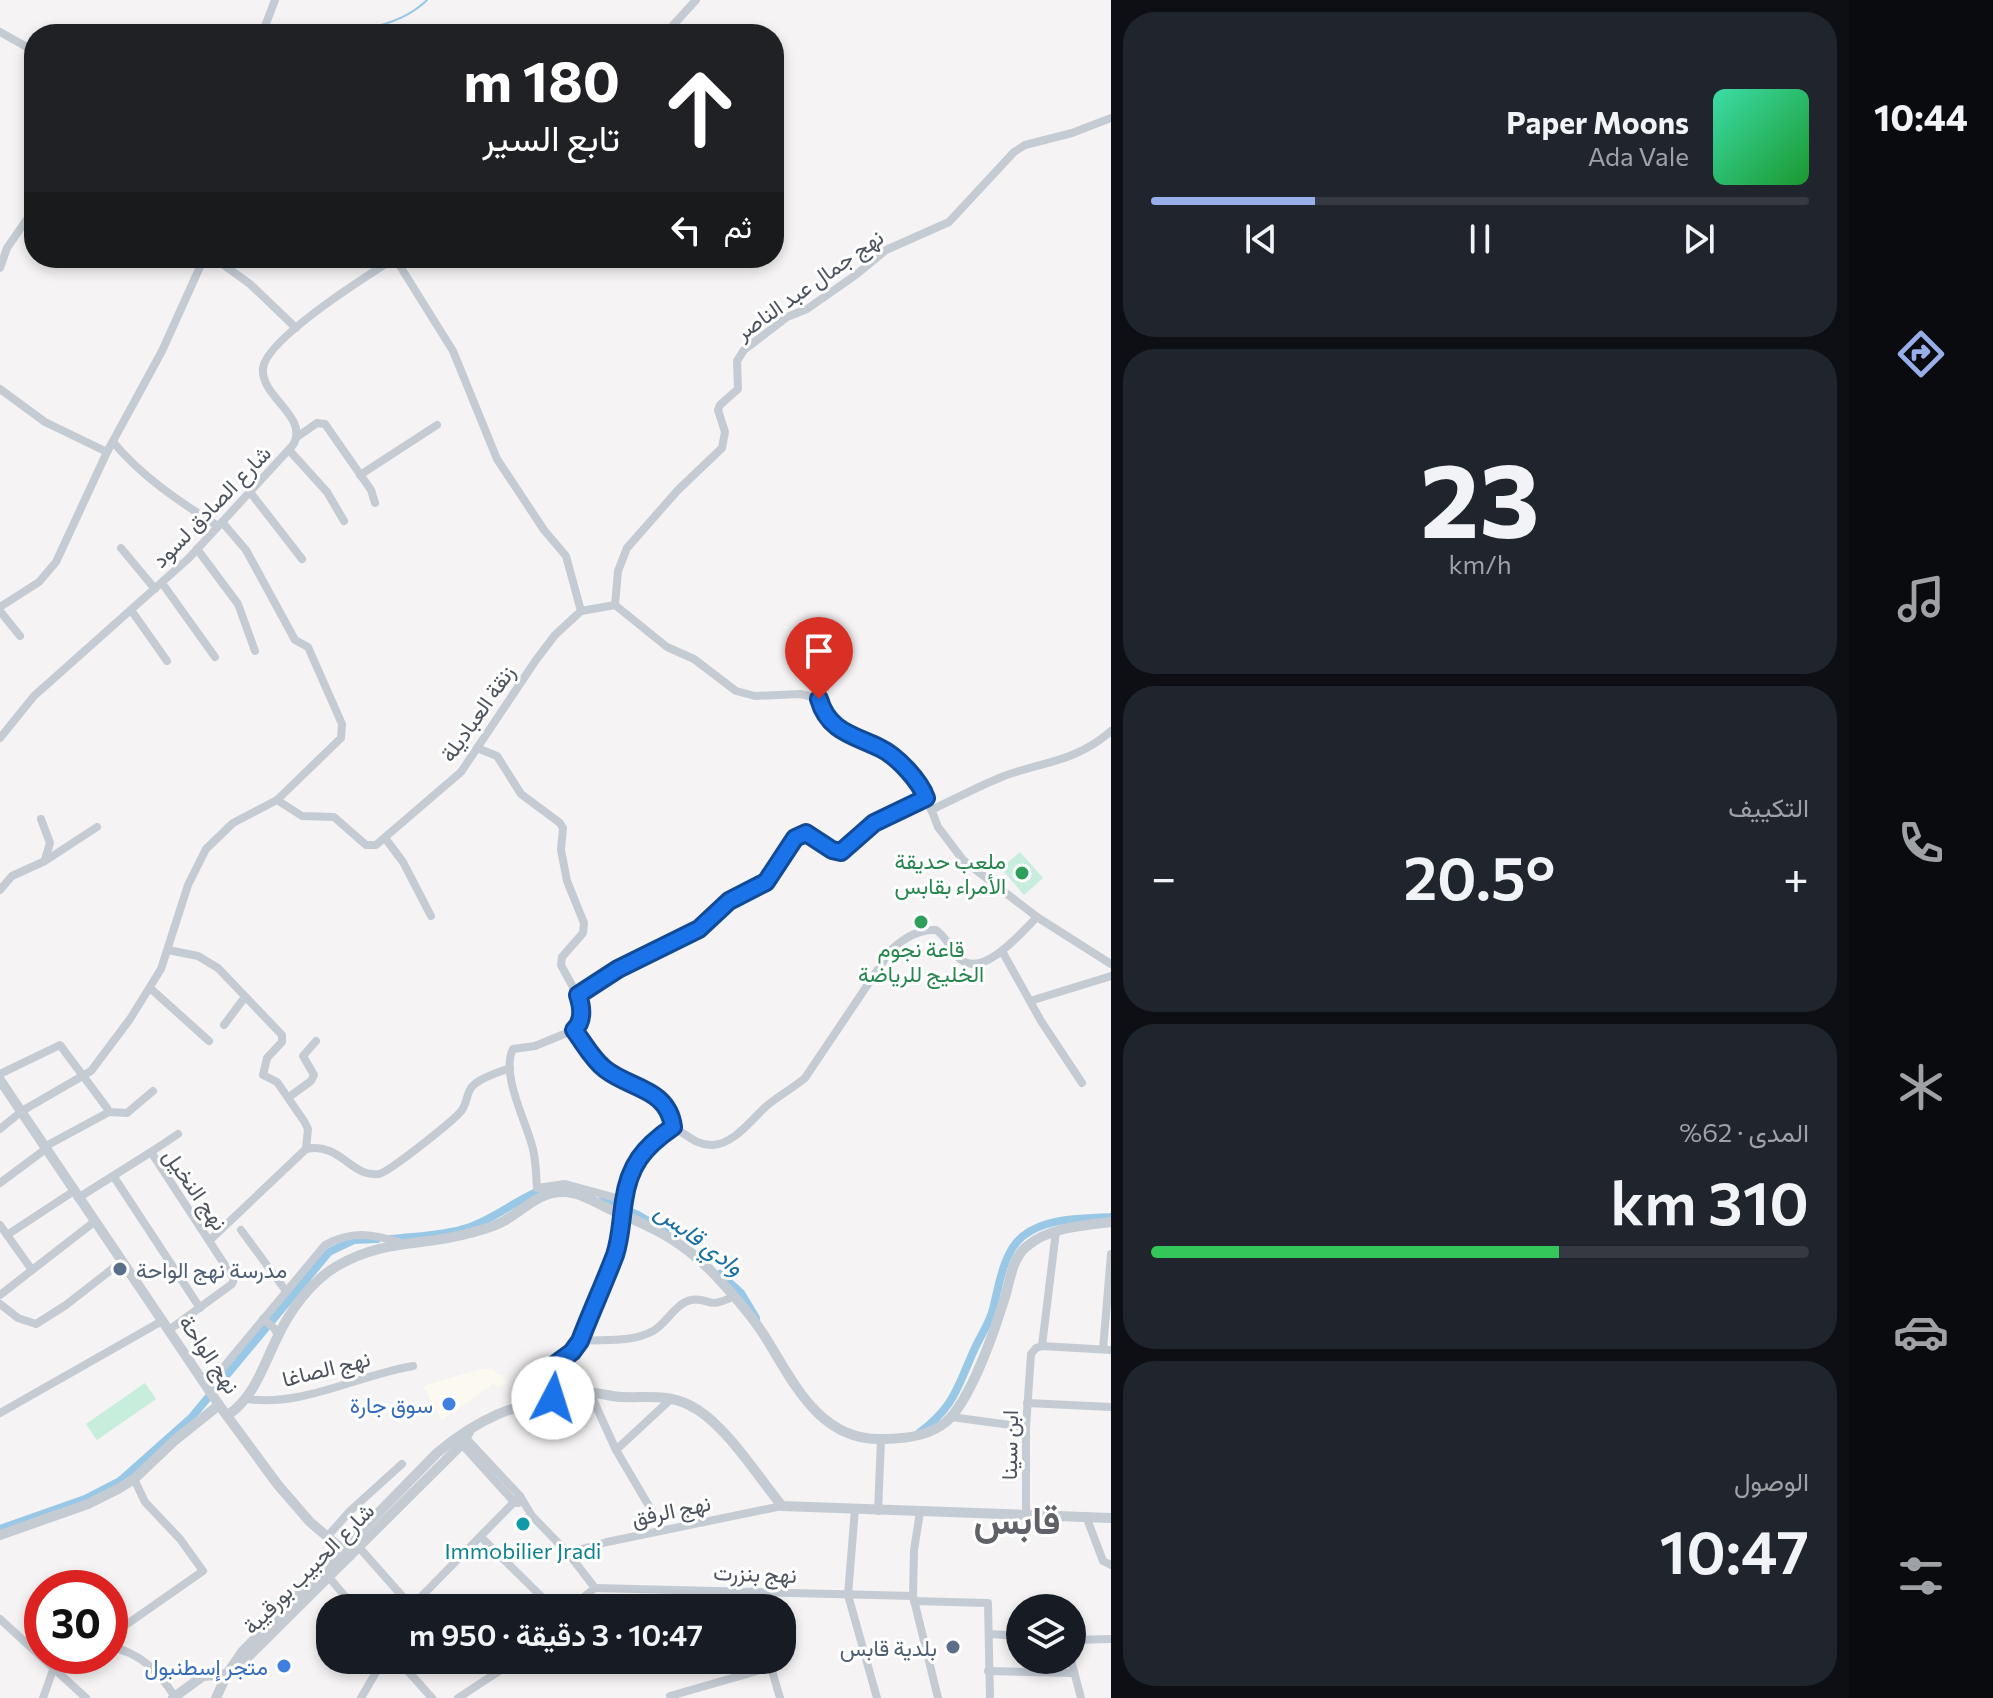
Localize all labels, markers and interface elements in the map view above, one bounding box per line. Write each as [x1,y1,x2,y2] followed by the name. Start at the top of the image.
[463,45,620,114] text: 180 m
[648,56,752,160] icon: ahead
[1874,94,1968,138] text: 10:44
[1506,103,1689,140] text: Paper Moons
[482,114,620,158] text: تابع السير
[1588,140,1689,171] text: Ada Vale
[724,207,752,244] text: ثم
[664,208,708,252] icon: left
[1239,217,1283,261] icon: previous
[1458,217,1502,261] icon: pause
[1677,217,1721,261] icon: next
[729,223,889,347] street label: نهج جمال عبد الناصر
[1893,326,1949,382] icon: directions
[1420,432,1540,559] text: 23
[146,439,278,574] street label: شارع الصادق لسود
[1448,548,1512,579] text: km/h
[1893,571,1949,627] icon: music
[785,617,853,699] pin
[797,629,841,673] icon: arrive
[434,659,521,767] street label: زنقة العباديلة
[1728,791,1809,822] text: التكييف
[1893,815,1949,871] icon: phone
[1404,839,1556,912] text: 20.5°
[894,847,1006,900] place label: ملعب حديقة الأمراء بقابس
[1151,849,1176,903] text: −
[1783,849,1809,903] text: +
[1013,864,1031,882] marker: ملعب حديقة الأمراء بقابس
[912,913,930,931] marker: قاعة نجوم الخليج للرياضة
[858,935,984,989] place label: قاعة نجوم الخليج للرياضة
[1893,1059,1949,1115] icon: climate
[1679,1116,1809,1147] text: المدى · 62%
[156,1143,234,1236] street label: نهج النخيل
[1610,1164,1809,1237] text: 310 km
[646,1195,750,1286] water label: وادي قابس
[136,1256,287,1285] place label: مدرسة نهج الواحة
[111,1260,129,1278] marker: مدرسة نهج الواحة
[1893,1304,1949,1360] icon: car
[172,1310,246,1400] street label: نهج الواحة
[279,1344,373,1394] street label: نهج الصاغا
[511,1356,595,1440] position arrow
[350,1391,433,1419] place label: سوق جارة
[440,1395,458,1413] marker: سوق جارة
[995,1410,1024,1480] street label: ابن سينا
[1734,1465,1809,1496] text: الوصول
[629,1488,713,1534] street label: نهج الرفق
[973,1495,1061,1544] district label: قابس
[237,1497,381,1641] street label: شارع الحبيب بورقيبة
[1660,1513,1809,1586] text: 10:47
[514,1515,532,1533] marker: Immobilier Jradi
[444,1537,602,1564] place label: Immobilier Jradi
[1893,1548,1949,1604] icon: filters
[713,1558,797,1590] street label: نهج بنزرت
[24,1570,128,1674] speed limit sign: 30
[1006,1594,1086,1674] map controls
[1006,1594,1086,1674] button: layers
[409,1615,703,1652] text: 10:47 · 3 دقيقة · 950 m
[840,1634,937,1662] place label: بلدية قابس
[944,1638,962,1656] marker: بلدية قابس
[144,1653,268,1682] place label: متجر إسطنبول
[275,1657,293,1675] marker: متجر إسطنبول

